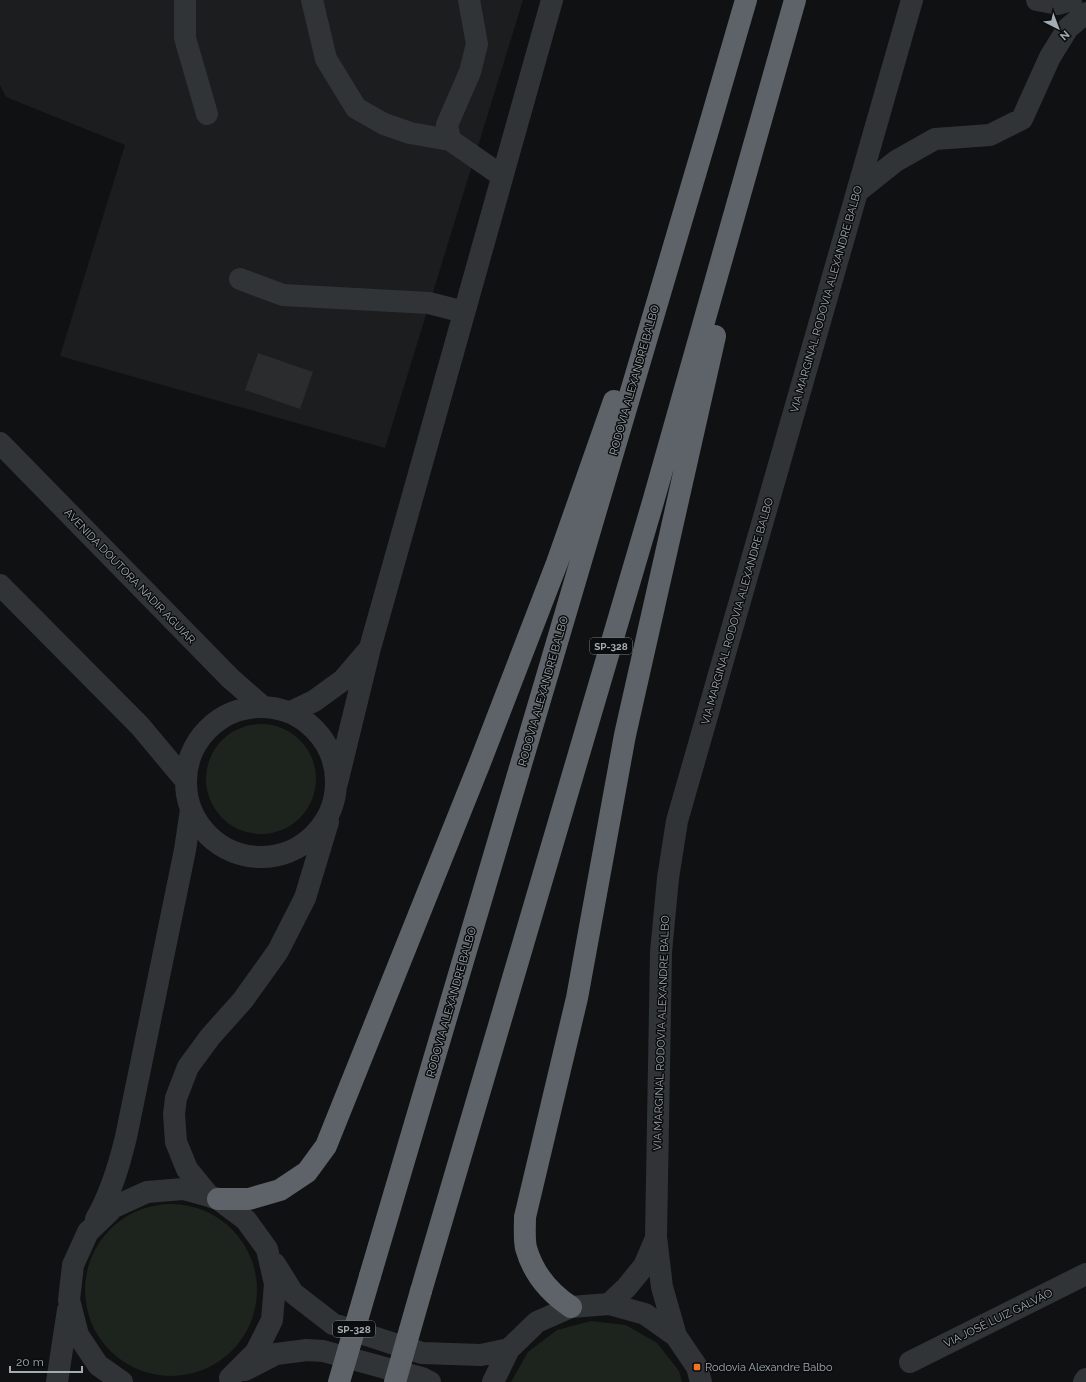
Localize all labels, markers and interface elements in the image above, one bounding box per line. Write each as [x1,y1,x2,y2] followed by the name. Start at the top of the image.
[1038,8,1078,48] north arrow
[1057,27,1072,43] text: N
[788,184,865,414] street label: VIA MARGINAL RODOVIA ALEXANDRE BALBO
[607,304,662,457] street label: RODOVIA ALEXANDRE BALBO
[699,496,776,726] street label: VIA MARGINAL RODOVIA ALEXANDRE BALBO
[62,506,198,647] street label: AVENIDA DOUTORA NADIR AGUIAR
[516,615,571,768] street label: RODOVIA ALEXANDRE BALBO
[590,638,632,654] road number: SP-328
[651,915,672,1151] street label: VIA MARGINAL RODOVIA ALEXANDRE BALBO
[424,926,479,1079] street label: RODOVIA ALEXANDRE BALBO
[941,1286,1055,1350] street label: VIA JOSÉ LUIZ GALVÃO
[333,1321,375,1337] road number: SP-328
[10,1348,82,1374] scale bar
[16,1355,44,1369] text: 20 m
[705,1361,833,1374] place label: Rodovia Alexandre Balbo
[692,1362,702,1372] marker: Rodovia Alexandre Balbo

